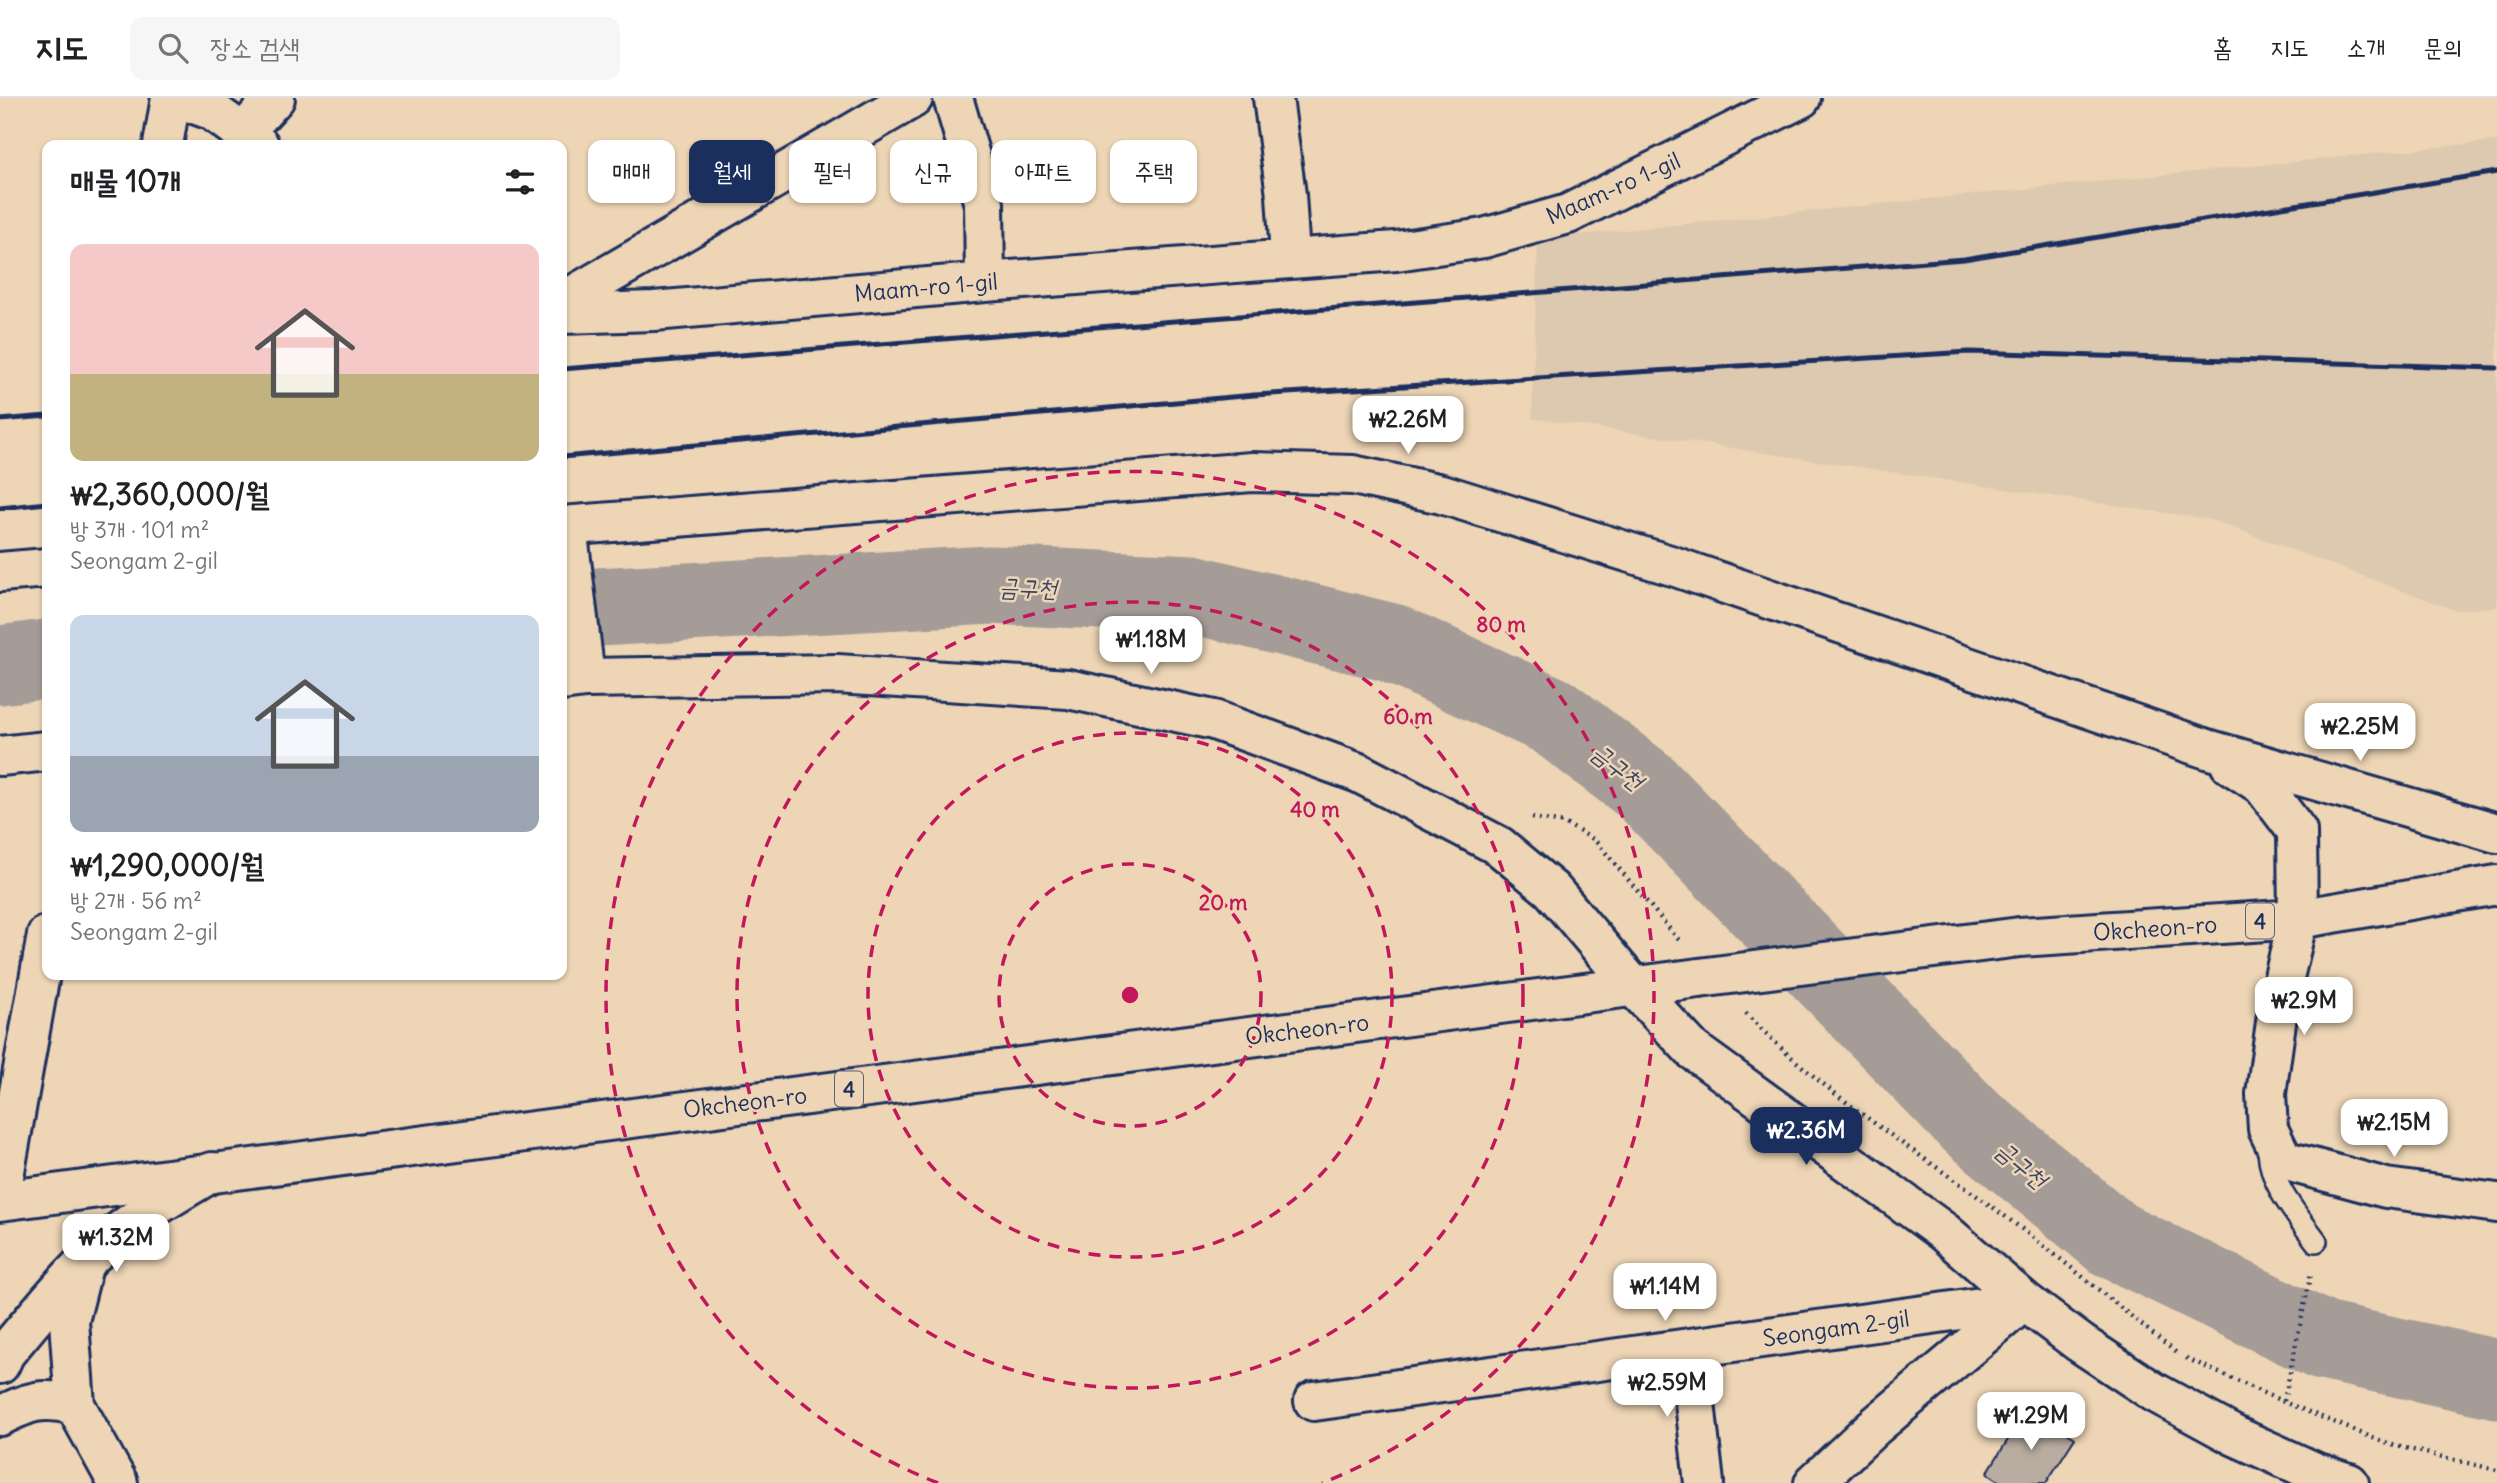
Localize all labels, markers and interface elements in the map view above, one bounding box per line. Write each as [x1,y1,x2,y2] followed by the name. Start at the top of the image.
[130,17,620,80] search box
[35,26,88,68] text: 지도
[154,29,192,67] icon: search
[210,31,300,64] text: 장소 검색
[2213,32,2232,62] text: 홈
[2270,32,2309,62] text: 지도
[2347,32,2385,62] text: 소개
[2423,32,2462,62] text: 문의
[588,140,675,203] chip: 매매
[689,140,775,203] chip: 월세
[789,140,876,203] chip: 필터
[890,140,977,203] chip: 신규
[991,140,1096,203] chip: 아파트
[1110,140,1197,203] chip: 주택
[1541,145,1685,231] street label: Maam-ro 1-gil
[70,162,181,200] text: 매물 10개
[501,163,539,201] icon: filters
[853,266,999,308] street label: Maam-ro 1-gil
[242,290,368,416] icon: home
[1351,396,1465,456] pin: ₩2.26M
[1368,404,1448,433] text: ₩2.26M
[70,475,269,513] text: ₩2,360,000/월
[70,515,209,544] text: 방 3개 · 101 m²
[70,546,218,575] text: Seongam 2-gil
[999,571,1060,603] water label: 금구천
[1476,611,1526,638] text: 80 m
[1094,616,1208,676] pin: ₩1.18M
[1115,624,1187,653] text: ₩1.18M
[242,661,368,787] icon: home
[1383,703,1433,730] text: 60 m
[2303,704,2417,763] pin: ₩2.25M
[2321,711,2400,740] text: ₩2.25M
[1586,736,1652,797] water label: 금구천
[1290,796,1340,823] text: 40 m
[70,846,264,884] text: ₩1,290,000/월
[70,886,202,915] text: 방 2개 · 56 m²
[1199,889,1248,916] text: 20 m
[2246,904,2274,938] road number: 4
[2092,909,2218,947] street label: Okcheon-ro
[70,917,218,946] text: Seongam 2-gil
[2255,978,2353,1037] pin: ₩2.9M
[1118,983,1142,1007] centre of rings
[2271,985,2337,1014] text: ₩2.9M
[1243,1007,1371,1051] street label: Okcheon-ro
[835,1072,863,1107] road number: 4
[681,1080,809,1124] street label: Okcheon-ro
[2337,1100,2451,1159] pin: ₩2.15M
[2357,1107,2431,1136] text: ₩2.15M
[1749,1108,1863,1167] pin: ₩2.36M
[1766,1115,1846,1144] text: ₩2.36M
[1990,1134,2056,1196] water label: 금구천
[59,1214,173,1274] pin: ₩1.32M
[78,1222,154,1251] text: ₩1.32M
[1608,1264,1722,1323] pin: ₩1.14M
[1629,1271,1701,1300] text: ₩1.14M
[1761,1303,1911,1353] street label: Seongam 2-gil
[1610,1360,1724,1419] pin: ₩2.59M
[1627,1367,1707,1396] text: ₩2.59M
[1974,1392,2088,1452] pin: ₩1.29M
[1993,1400,2069,1429] text: ₩1.29M

